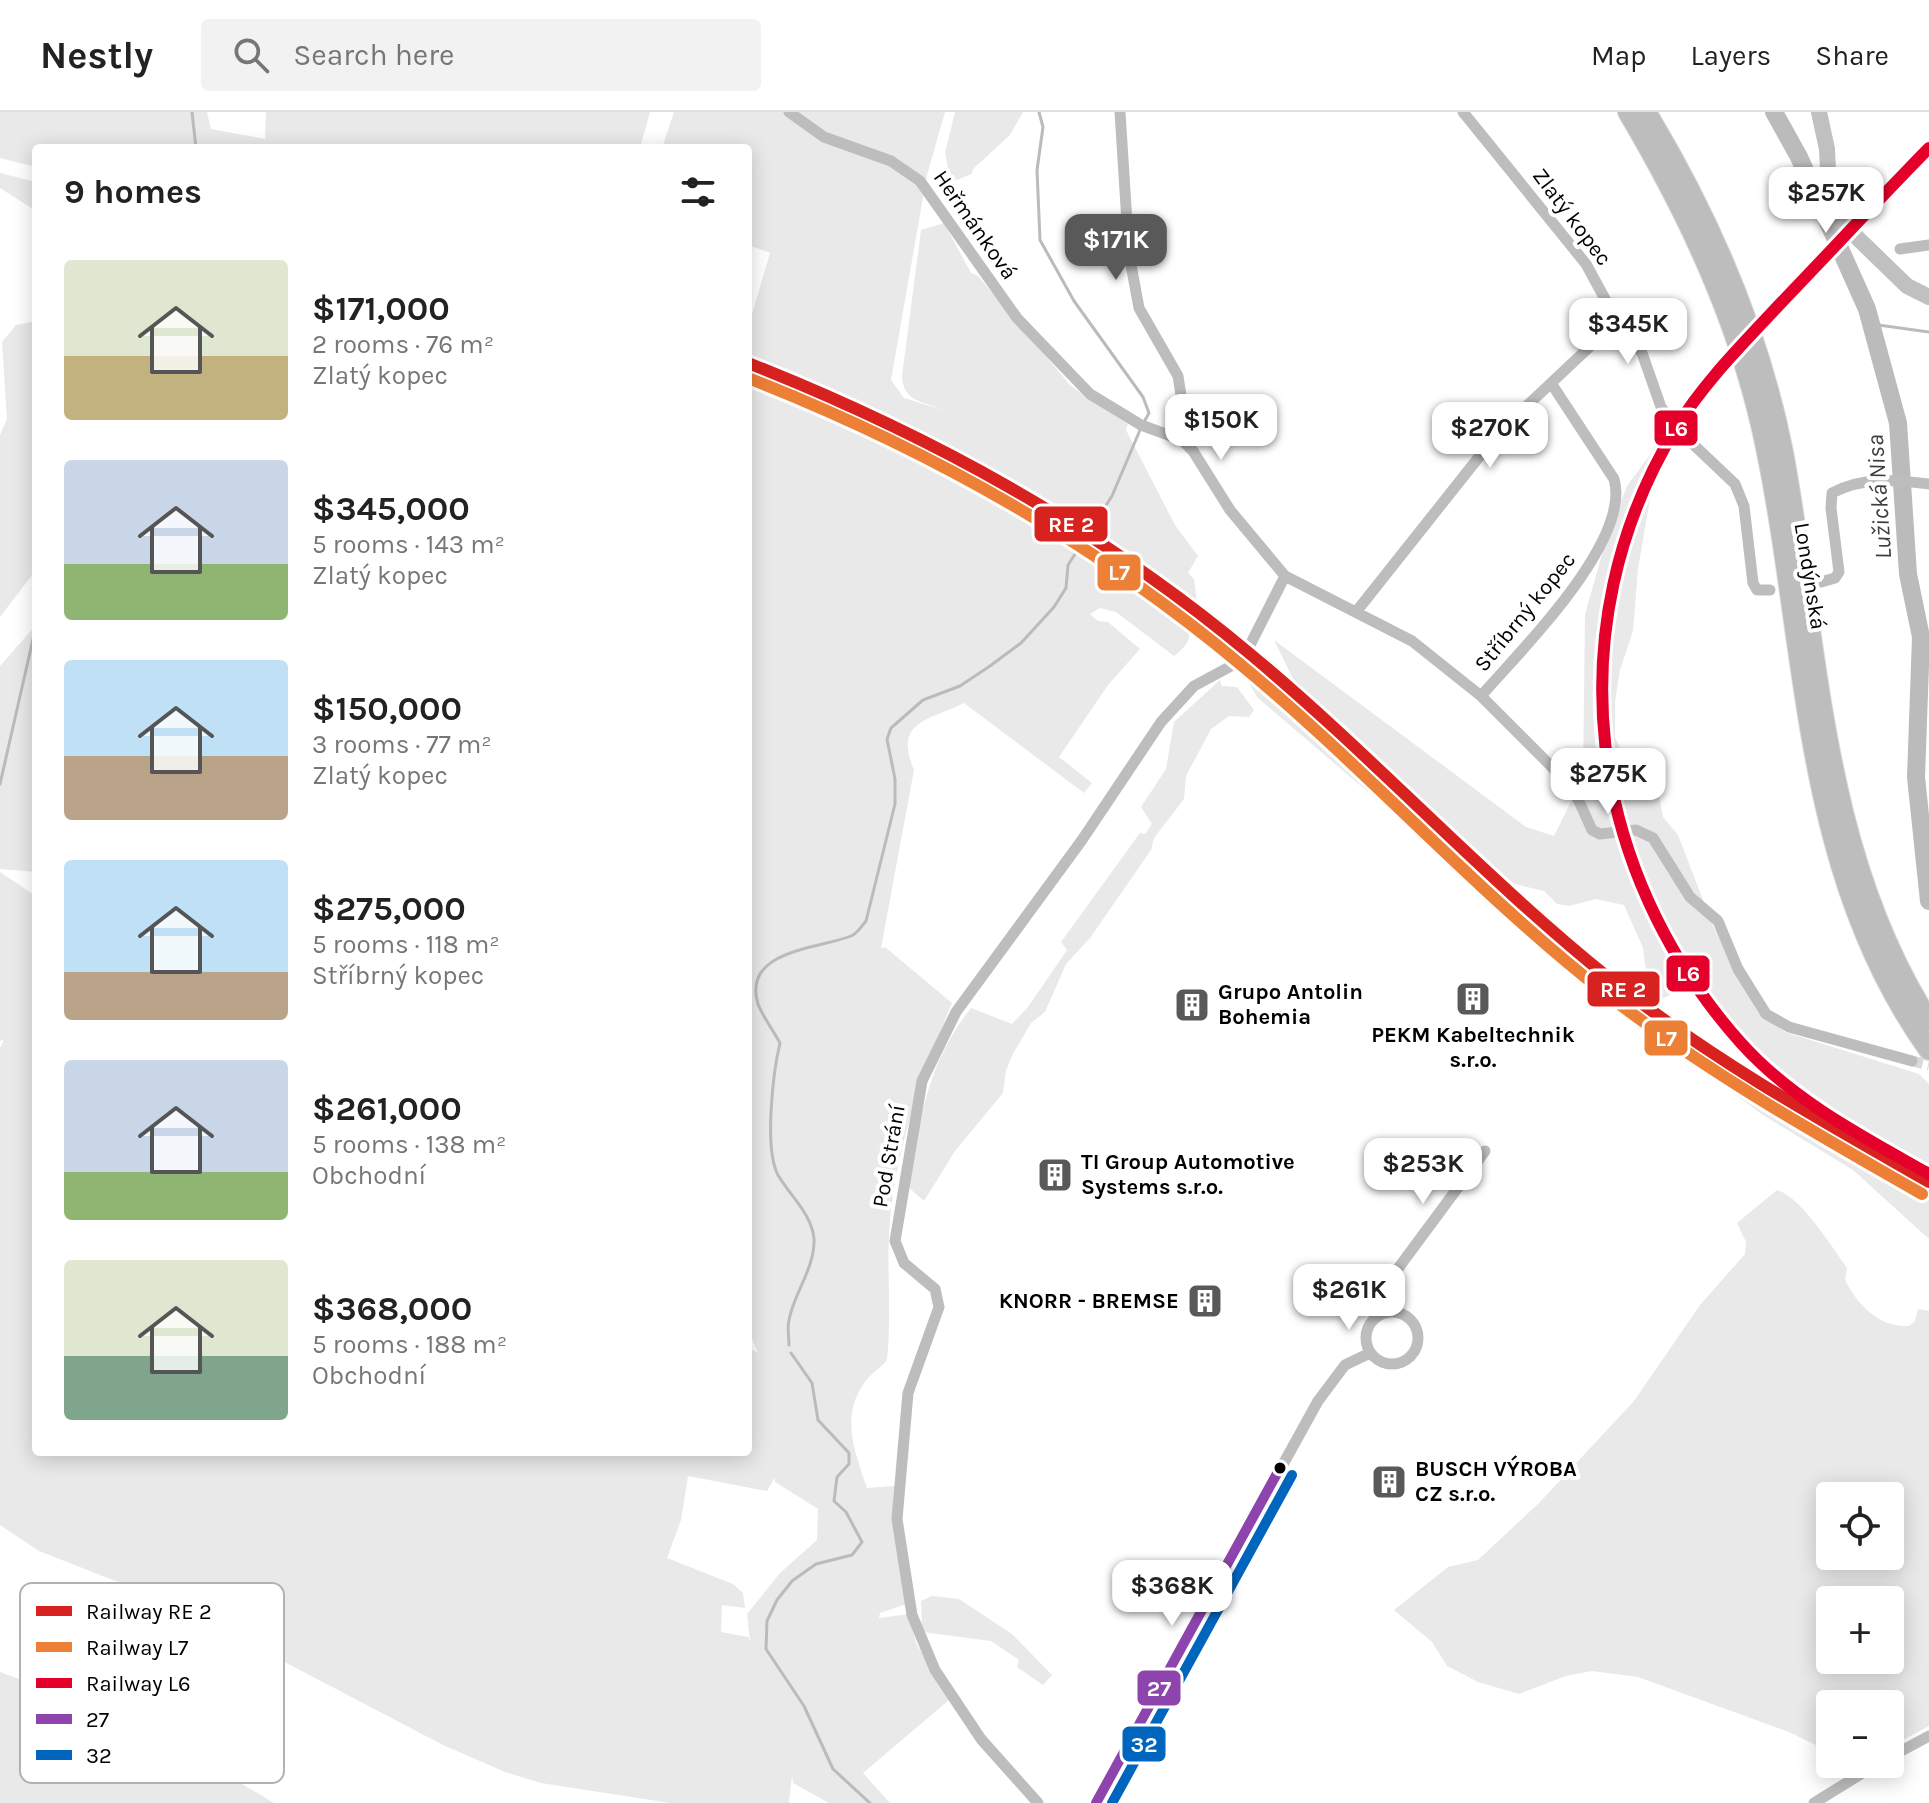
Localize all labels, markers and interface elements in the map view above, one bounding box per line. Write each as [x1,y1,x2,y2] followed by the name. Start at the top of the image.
[201,19,761,91] search box
[40,33,153,78] text: Nestly
[229,33,273,77] icon: search
[293,37,455,73] text: Search here
[1591,39,1646,72] text: Map
[1690,39,1771,72] text: Layers
[1815,39,1889,72] text: Share
[1527,163,1617,271] street label: Zlatý kopec
[928,165,1022,285] street label: Heřmánková
[1770,167,1882,235] pin: $257K
[676,170,720,214] icon: filters
[64,172,202,212] text: 9 homes
[1787,177,1865,208] text: $257K
[1060,214,1172,282] pin: $171K
[1083,224,1149,255] text: $171K
[312,289,450,329] text: $171,000
[128,292,224,388] icon: home
[1572,298,1684,366] pin: $345K
[1587,308,1669,339] text: $345K
[312,329,494,360] text: 2 rooms · 76 m²
[312,360,448,391] text: Zlatý kopec
[1165,394,1277,462] pin: $150K
[1434,402,1546,470] pin: $270K
[1183,404,1259,435] text: $150K
[1653,409,1699,447] line badge: L6
[1450,412,1530,443] text: $270K
[1664,416,1688,442] text: L6
[1861,434,1897,560] water label: Lužická Nisa
[312,489,470,529] text: $345,000
[128,492,224,588] icon: home
[1033,505,1109,543] line badge: RE 2
[1048,512,1094,538] text: RE 2
[1789,521,1831,631] street label: Londýnská
[312,529,505,560] text: 5 rooms · 143 m²
[1469,547,1581,677] street label: Stříbrný kopec
[1096,553,1142,592] line badge: L7
[312,560,448,591] text: Zlatý kopec
[1108,560,1130,586] text: L7
[312,689,462,729] text: $150,000
[128,692,224,788] icon: home
[312,729,492,760] text: 3 rooms · 77 m²
[1552,748,1664,816] pin: $275K
[1569,758,1647,789] text: $275K
[312,760,448,791] text: Zlatý kopec
[312,889,466,929] text: $275,000
[128,892,224,988] icon: home
[312,929,500,960] text: 5 rooms · 118 m²
[1665,954,1711,993] line badge: L6
[312,960,484,991] text: Stříbrný kopec
[1676,961,1700,987] text: L6
[1586,970,1661,1008] line badge: RE 2
[1600,977,1646,1003] text: RE 2
[1218,979,1363,1030] place label: Grupo Antolin Bohemia
[1454,980,1492,1018] building icon: PEKM Kabeltechnik s.r.o.
[1173,986,1211,1024] building icon: Grupo Antolin Bohemia
[1643,1019,1689,1057] line badge: L7
[1371,1022,1575,1073] place label: PEKM Kabeltechnik s.r.o.
[1655,1026,1677,1052] text: L7
[312,1089,462,1129] text: $261,000
[128,1092,224,1188] icon: home
[867,1102,911,1209] street label: Pod Strání
[312,1129,507,1160] text: 5 rooms · 138 m²
[1367,1138,1479,1206] pin: $253K
[1382,1148,1464,1179] text: $253K
[1081,1149,1295,1200] place label: TI Group Automotive Systems s.r.o.
[1036,1156,1074,1194] building icon: TI Group Automotive Systems s.r.o.
[312,1160,426,1191] text: Obchodní
[1293,1264,1405,1332] pin: $261K
[1311,1274,1387,1305] text: $261K
[1186,1282,1224,1320] building icon: KNORR - BREMSE
[999,1288,1179,1314] place label: KNORR - BREMSE
[312,1289,472,1329] text: $368,000
[128,1292,224,1388] icon: home
[312,1329,507,1360] text: 5 rooms · 188 m²
[312,1360,426,1391] text: Obchodní
[1415,1455,1577,1507] place label: BUSCH VÝROBA CZ s.r.o.
[1272,1460,1288,1476] unlabelled marker
[1370,1463,1408,1501] building icon: BUSCH VÝROBA CZ s.r.o.
[1816,1482,1904,1778] map controls
[1816,1482,1904,1570] button: locate
[1116,1560,1228,1628] pin: $368K
[1130,1570,1214,1601] text: $368K
[20,1583,284,1783] legend
[1816,1586,1904,1674] button: +
[86,1599,212,1625] text: Railway RE 2
[86,1635,188,1661] text: Railway L7
[1136,1669,1182,1707] line badge: 27
[86,1671,191,1697] text: Railway L6
[1147,1676,1171,1702] text: 27
[1816,1690,1904,1778] button: −
[86,1707,109,1733] text: 27
[1121,1725,1167,1763] line badge: 32
[1131,1732,1158,1758] text: 32
[86,1743,112,1769] text: 32

